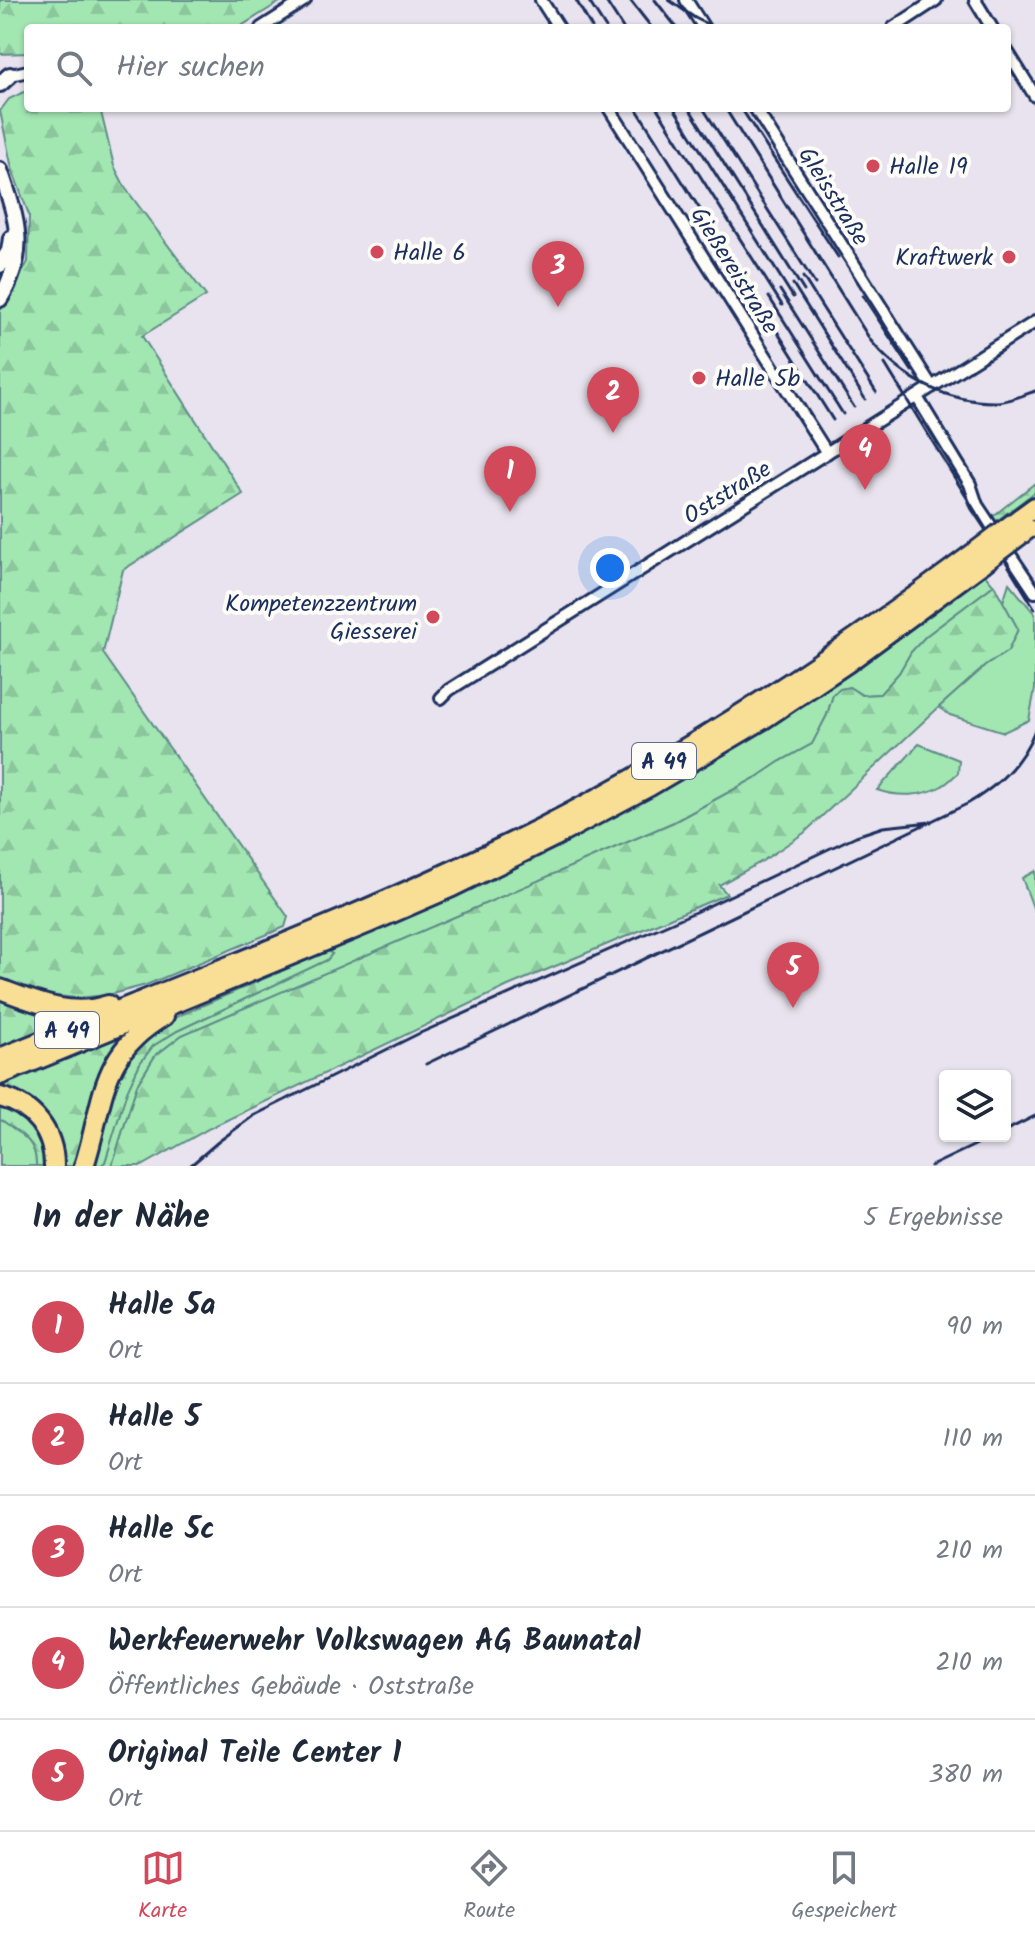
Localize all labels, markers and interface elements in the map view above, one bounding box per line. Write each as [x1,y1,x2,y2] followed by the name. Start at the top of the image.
[24,24,1011,112] search box
[116,44,265,92] text: Hier suchen
[52,46,96,90] icon: search
[787,139,879,254] street label: Gleisstraße
[889,148,968,187] place label: Halle 19
[864,157,882,175] marker: Halle 19
[679,199,789,342] street label: Gießereistraße
[393,234,466,273] place label: Halle 6
[895,239,994,278] place label: Kraftwerk
[532,241,584,307] pin: 3
[368,243,386,261] marker: Halle 6
[1000,248,1018,266] marker: Kraftwerk
[715,360,800,399] place label: Halle 5b
[587,367,639,433] pin: 2
[690,369,708,387] marker: Halle 5b
[839,424,891,490] pin: 4
[484,446,536,512] pin: 1
[676,451,780,536] street label: Oststraße
[590,548,630,588] your location
[225,585,418,652] place label: Kompetenzzentrum Giesserei
[424,608,442,626] marker: Kompetenzzentrum Giesserei
[632,743,696,779] road number: A 49
[767,942,819,1008] pin: 5
[35,1012,99,1048] road number: A 49
[939,1070,1011,1142] map controls
[939,1070,1011,1142] button: layers
[32,1191,210,1245] text: In der Nähe
[863,1197,1003,1239] text: 5 Ergebnisse
[108,1282,215,1330] text: Halle 5a
[54,1306,62,1348] text: 1
[946,1306,1003,1348] text: 90 m
[108,1330,143,1372] text: Ort
[108,1394,200,1442] text: Halle 5
[50,1418,66,1460] text: 2
[943,1418,1003,1460] text: 110 m
[108,1442,143,1484] text: Ort
[108,1506,215,1554] text: Halle 5c
[51,1530,65,1572] text: 3
[936,1530,1003,1572] text: 210 m
[108,1554,143,1596] text: Ort
[108,1618,641,1666] text: Werkfeuerwehr Volkswagen AG Baunatal
[51,1642,65,1684] text: 4
[936,1642,1003,1684] text: 210 m
[108,1666,474,1708] text: Öffentliches Gebäude · Oststraße
[108,1730,401,1778] text: Original Teile Center 1
[51,1754,65,1796] text: 5
[928,1754,1003,1796] text: 380 m
[108,1778,143,1820] text: Ort
[138,1846,187,1929] tab: Karte
[463,1846,515,1929] tab: Route
[791,1846,897,1929] tab: Gespeichert

